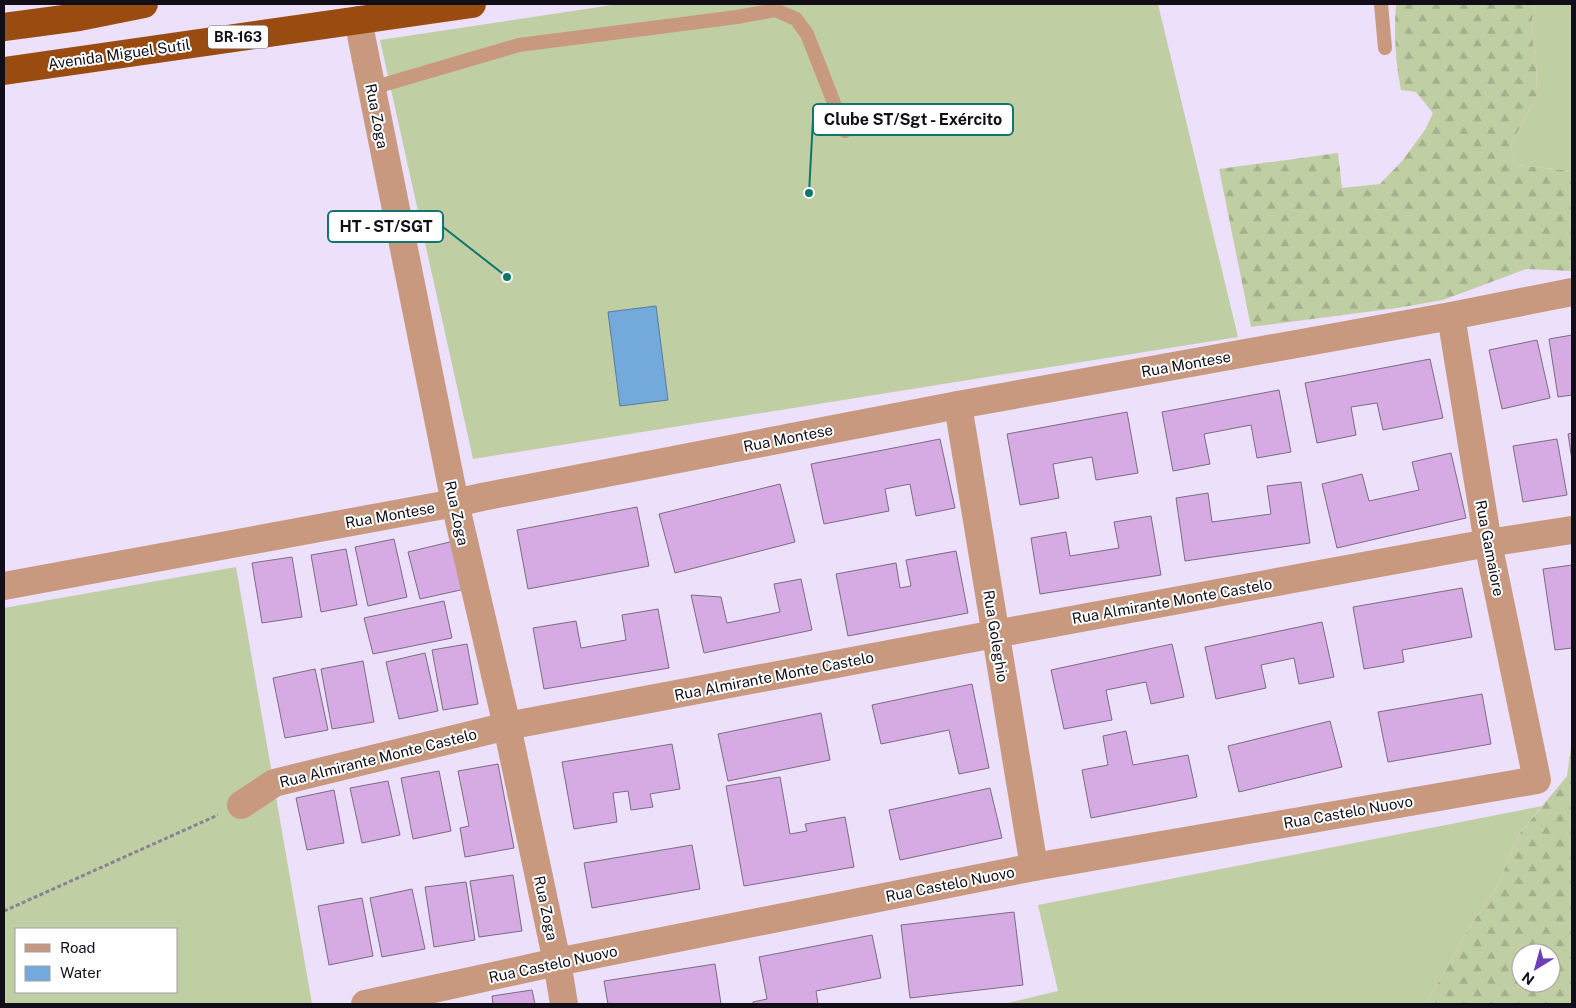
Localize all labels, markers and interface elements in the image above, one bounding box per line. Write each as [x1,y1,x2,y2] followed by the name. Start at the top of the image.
[208,26,268,48] road number: BR-163
[47,36,191,72] street label: Avenida Miguel Sutil
[362,82,392,150] street label: Rua Zoga
[813,104,1013,135] callout: Clube ST/Sgt - Exército
[824,110,1002,129] text: Clube ST/Sgt - Exército
[328,211,443,242] callout: HT - ST/SGT
[339,217,433,236] text: HT - ST/SGT
[1140,348,1232,380] street label: Rua Montese
[742,421,834,455] street label: Rua Montese
[442,479,472,547] street label: Rua Zoga
[1472,498,1508,598] street label: Rua Gamaiore
[344,499,436,531] street label: Rua Montese
[1071,575,1273,627] street label: Rua Almirante Monte Castelo
[980,589,1012,683] street label: Rua Goleghio
[673,648,875,704] street label: Rua Almirante Monte Castelo
[278,725,478,791] street label: Rua Almirante Monte Castelo
[1282,792,1414,832] street label: Rua Castelo Nuovo
[884,863,1016,905] street label: Rua Castelo Nuovo
[531,874,561,942] street label: Rua Zoga
[15,928,178,993] legend
[60,939,96,956] text: Road
[487,942,619,986] street label: Rua Castelo Nuovo
[1511,943,1561,993] north arrow
[60,964,102,981] text: Water
[1519,969,1537,988] text: N

